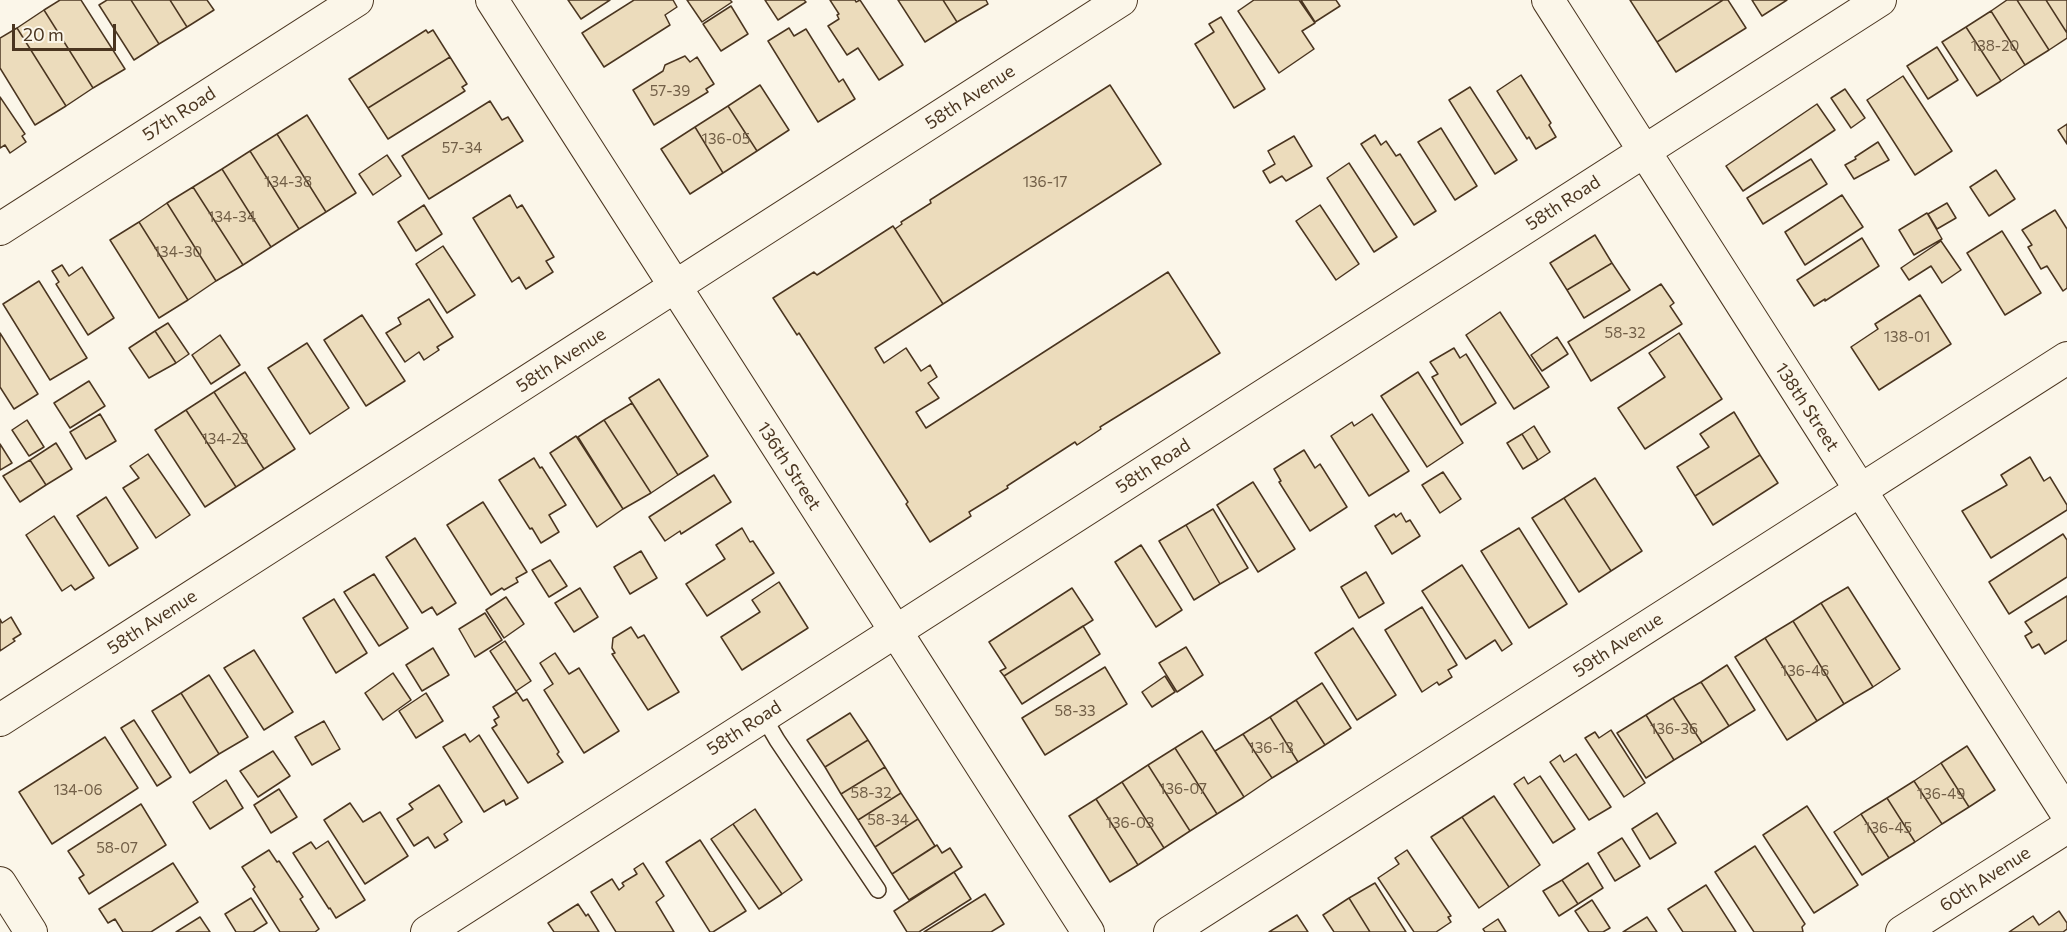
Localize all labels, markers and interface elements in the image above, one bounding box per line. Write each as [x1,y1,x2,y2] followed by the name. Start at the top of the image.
[15,12,118,50] scale bar
[23,23,64,45] text: 20 m
[1971,37,2019,55] house number: 138-20
[921,60,1019,134] street label: 58th Avenue
[138,82,220,146] street label: 57th Road
[650,82,690,100] house number: 57-39
[702,130,750,148] house number: 136-05
[442,139,482,157] house number: 57-34
[1522,171,1604,235] street label: 58th Road
[264,173,312,191] house number: 134-38
[1023,173,1067,191] house number: 136-17
[208,208,256,226] house number: 134-34
[154,243,202,261] house number: 134-30
[512,323,610,397] street label: 58th Avenue
[1605,324,1645,342] house number: 58-32
[1884,328,1930,346] house number: 138-01
[1770,359,1844,455] street label: 138th Street
[752,418,826,514] street label: 136th Street
[201,430,249,448] house number: 134-23
[1112,434,1194,498] street label: 58th Road
[103,585,201,659] street label: 58th Avenue
[1569,608,1667,682] street label: 59th Avenue
[1781,662,1829,680] house number: 136-46
[703,696,785,760] street label: 58th Road
[1054,702,1096,720] house number: 58-33
[1650,720,1698,738] house number: 136-36
[1248,739,1294,757] house number: 136-13
[1159,780,1207,798] house number: 136-07
[53,781,103,799] house number: 134-06
[851,784,891,802] house number: 58-32
[1917,785,1965,803] house number: 136-49
[867,811,909,829] house number: 58-34
[1106,814,1154,832] house number: 136-03
[1864,819,1912,837] house number: 136-45
[96,839,138,857] house number: 58-07
[1936,842,2034,916] street label: 60th Avenue

